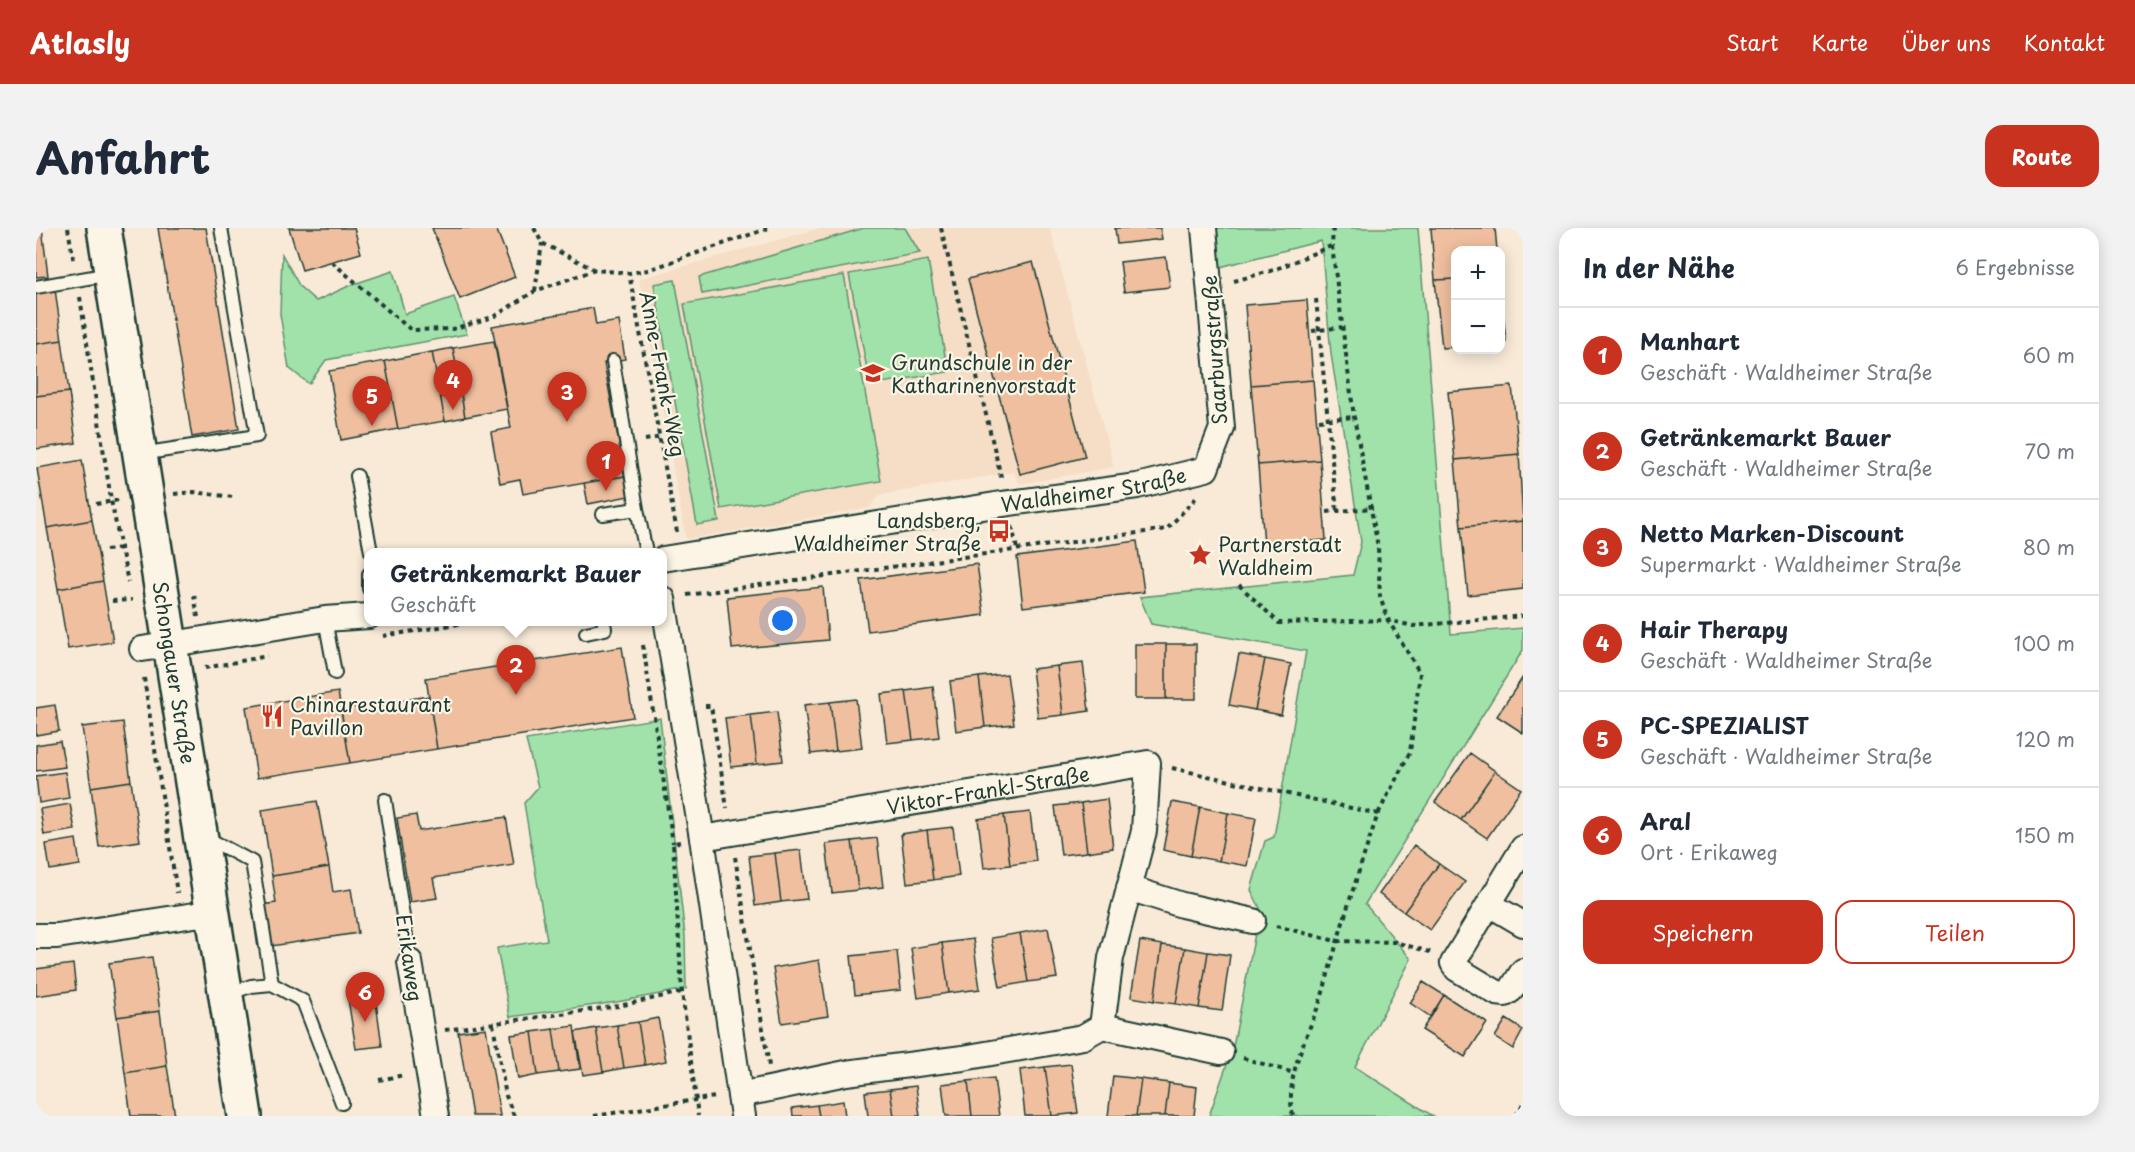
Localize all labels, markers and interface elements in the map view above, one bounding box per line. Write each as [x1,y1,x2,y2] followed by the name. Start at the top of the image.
[30,21,130,64] text: Atlasly
[1726,26,1778,58] text: Start
[1811,26,1868,58] text: Karte
[1901,26,1991,58] text: Über uns
[2024,26,2105,58] text: Kontakt
[36,125,210,188] text: Anfahrt
[1985,125,2099,187] button: Route
[1451,246,1505,354] map controls
[1451,246,1505,300] button: +
[1583,248,1735,287] text: In der Nähe
[1955,252,2075,282] text: 6 Ergebnisse
[1194,274,1234,426] street label: Saarburgstraße
[632,289,694,459] street label: Anne-Frank-Weg
[1451,300,1505,354] button: −
[1640,324,1740,357] text: Manhart
[1598,340,1607,370] text: 1
[2023,340,2075,370] text: 60 m
[891,347,1076,400] place label: Grundschule in der Katharinenvorstadt
[1640,357,1932,387] text: Geschäft · Waldheimer Straße
[434,360,472,410] pin: 4
[860,360,886,386] school or university icon: Grundschule in der Katharinenvorstadt
[548,372,586,422] pin: 3
[352,376,392,426] pin: 5
[1640,420,1891,453] text: Getränkemarkt Bauer
[1595,436,1610,466] text: 2
[2025,436,2075,466] text: 70 m
[586,442,626,491] pin: 1
[1640,453,1932,483] text: Geschäft · Waldheimer Straße
[999,459,1189,519] street label: Waldheimer Straße
[794,505,981,558] place label: Landsberg, Waldheimer Straße
[1640,516,1904,549] text: Netto Marken-Discount
[986,518,1012,544] bus stop icon: Landsberg, Waldheimer Straße
[1218,529,1342,582] place label: Partnerstadt Waldheim
[1596,532,1609,562] text: 3
[2023,532,2075,562] text: 80 m
[1187,542,1213,568] place icon: Partnerstadt Waldheim
[364,548,667,626] popup
[1640,549,1962,579] text: Supermarkt · Waldheimer Straße
[390,556,641,589] text: Getränkemarkt Bauer
[145,579,204,766] street label: Schongauer Straße
[390,589,476,619] text: Geschäft
[768,606,797,635] your location
[1640,612,1788,645] text: Hair Therapy
[1596,628,1609,658] text: 4
[2014,628,2075,658] text: 100 m
[1640,645,1932,675] text: Geschäft · Waldheimer Straße
[496,646,536,695] pin: 2
[290,689,451,742] place label: Chinarestaurant Pavillon
[259,703,285,729] restaurant icon: Chinarestaurant Pavillon
[1640,708,1809,741] text: PC-SPEZIALIST
[1596,724,1609,754] text: 5
[2016,724,2075,754] text: 120 m
[1640,741,1932,771] text: Geschäft · Waldheimer Straße
[884,758,1092,822] street label: Viktor-Frankl-Straße
[1640,804,1691,837] text: Aral
[1595,820,1610,850] text: 6
[2015,820,2075,850] text: 150 m
[1640,837,1778,867] text: Ort · Erikaweg
[1583,900,1823,964] button: Speichern
[1835,900,2075,964] button: Teilen
[389,912,431,1004] street label: Erikaweg
[346,972,384,1022] pin: 6

